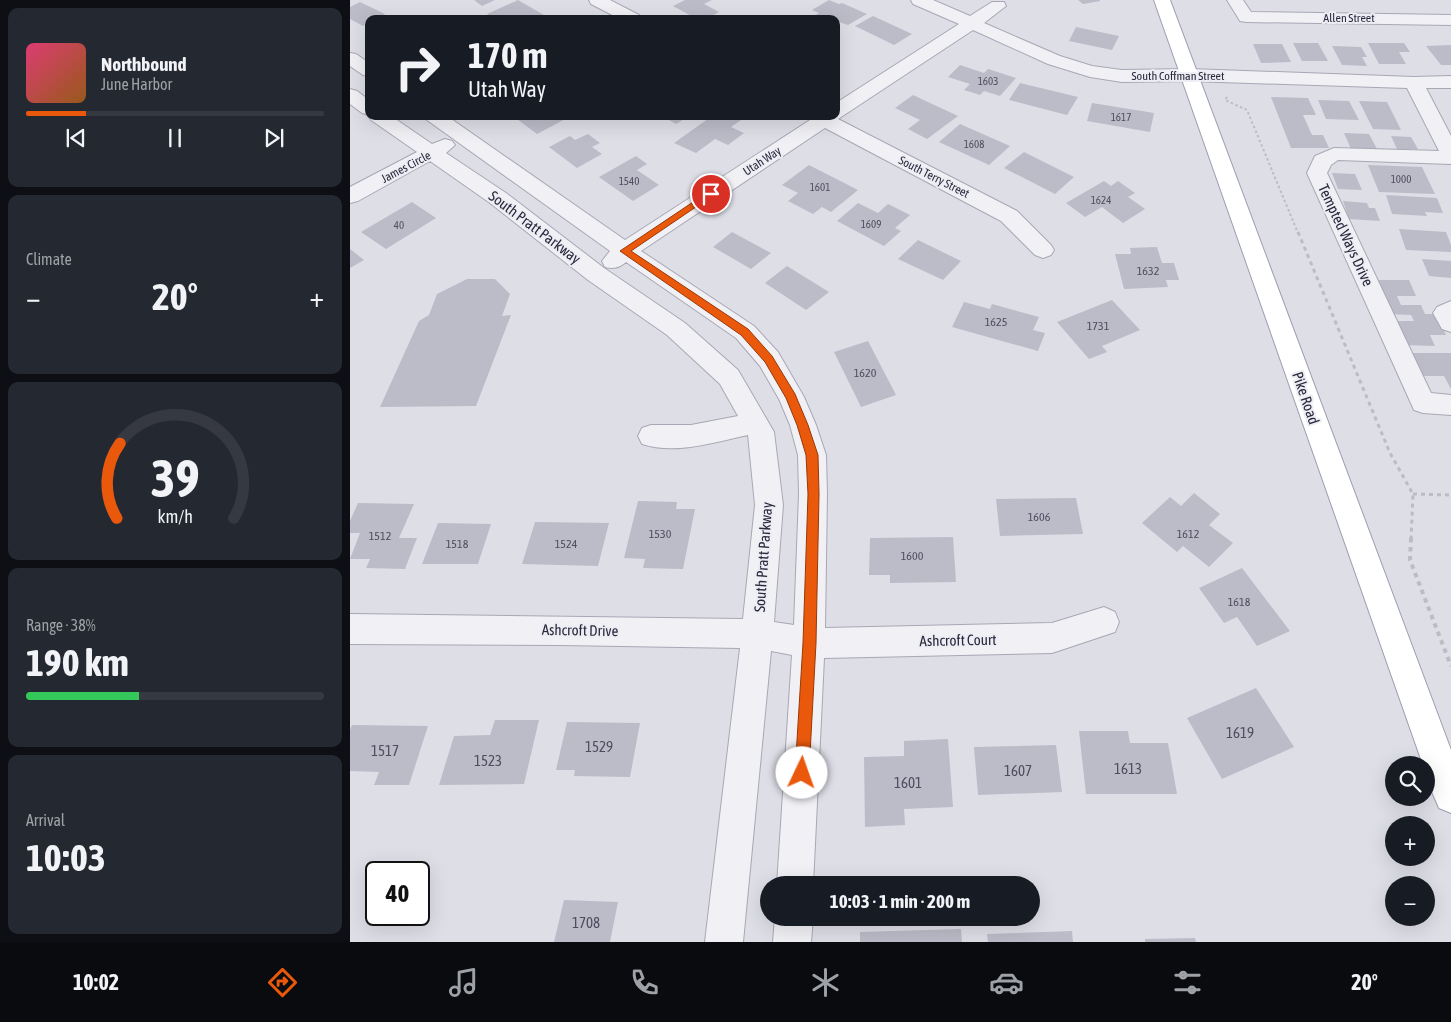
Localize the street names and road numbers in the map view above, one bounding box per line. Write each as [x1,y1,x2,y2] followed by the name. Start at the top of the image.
[1323,11,1375,25] street label: Allen Street
[1132,69,1225,83] street label: South Coffman Street
[740,144,784,178] street label: Utah Way
[379,148,433,186] street label: James Circle
[896,153,972,201] street label: South Terry Street
[1315,181,1377,289] street label: Tempted Ways Drive
[486,187,584,267] street label: South Pratt Parkway
[1289,370,1323,426] street label: Pike Road
[751,501,775,613] street label: South Pratt Parkway
[542,621,619,639] street label: Ashcroft Drive
[919,631,997,649] street label: Ashcroft Court

